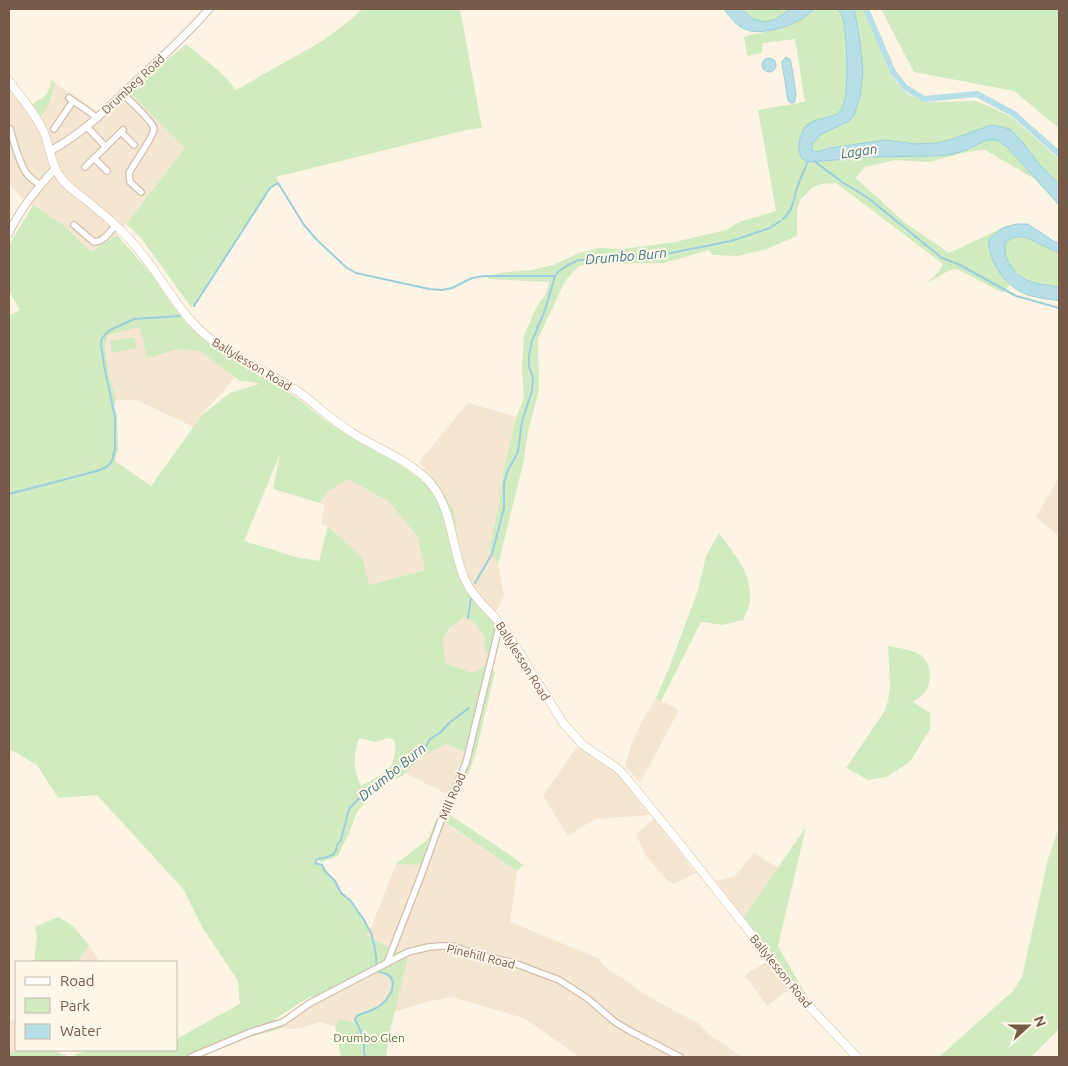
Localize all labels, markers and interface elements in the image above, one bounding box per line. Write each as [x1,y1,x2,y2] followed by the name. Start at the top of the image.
[99,52,167,116] street label: Drumbeg Road
[840,141,878,161] water label: Lagan
[584,244,668,268] water label: Drumbo Burn
[210,335,294,393] street label: Ballylesson Road
[494,619,552,703] street label: Ballylesson Road
[355,740,429,804] water label: Drumbo Burn
[436,770,468,822] street label: Mill Road
[748,932,814,1010] street label: Ballylesson Road
[445,941,517,971] street label: Pinehill Road
[15,961,178,1051] legend
[60,972,95,989] text: Road
[60,997,90,1014] text: Park
[1003,1001,1053,1051] north arrow
[1031,1014,1049,1029] text: N
[60,1022,101,1039] text: Water
[333,1031,405,1044] park label: Drumbo Glen

